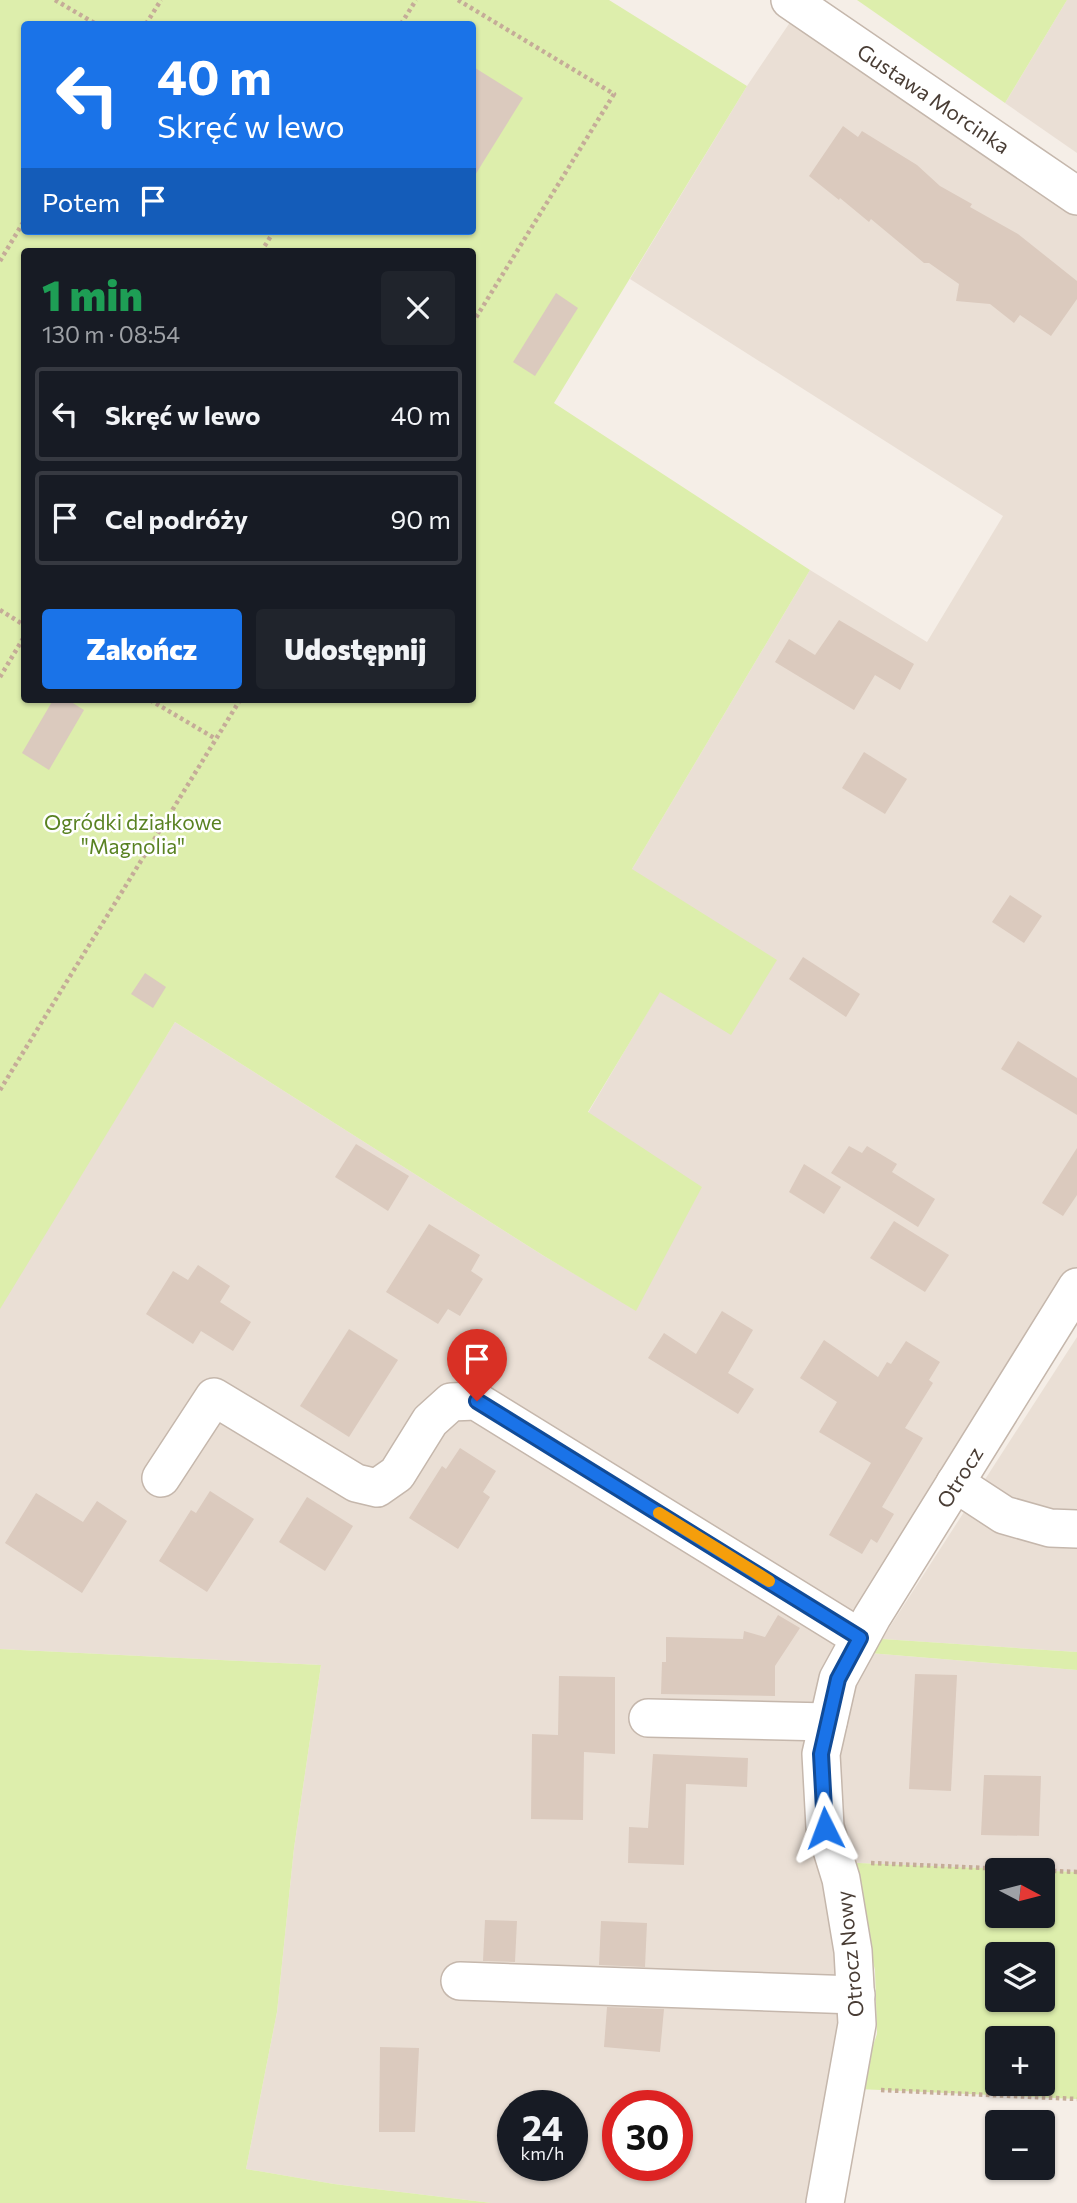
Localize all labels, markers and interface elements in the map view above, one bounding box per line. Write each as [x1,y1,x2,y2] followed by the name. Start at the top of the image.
[853,38,1015,158] street label: Gustawa Morcinka
[157,45,272,105] text: 40 m
[42,49,133,140] icon: left
[157,105,345,145] text: Skręć w lewo
[134,182,172,220] icon: arrive
[42,186,120,217] text: Potem
[42,268,143,320] text: 1 min
[381,271,455,345] button: close
[42,320,180,348] text: 130 m · 08:54
[46,395,84,433] icon: left
[105,399,261,430] text: Skręć w lewo
[391,399,451,430] text: 40 m
[46,499,84,537] icon: arrive
[105,503,248,534] text: Cel podróży
[391,503,451,534] text: 90 m
[42,609,242,689] button: Zakończ
[256,609,455,689] button: Udostępnij
[44,809,222,858] park label: Ogródki działkowe "Magnolia"
[447,1329,507,1401] pin
[458,1340,496,1378] icon: arrive
[931,1442,987,1512] street label: Otrocz
[788,1791,862,1865] position arrow
[985,1858,1055,1928] north arrow
[985,1858,1055,2180] map controls
[830,1889,868,2018] street label: Otrocz Nowy
[985,1942,1055,2012] button: layers
[985,2026,1055,2096] button: +
[602,2090,693,2181] speed limit sign: 30
[522,2105,563,2148] text: 24
[985,2110,1055,2180] button: −
[521,2142,564,2164] text: km/h

